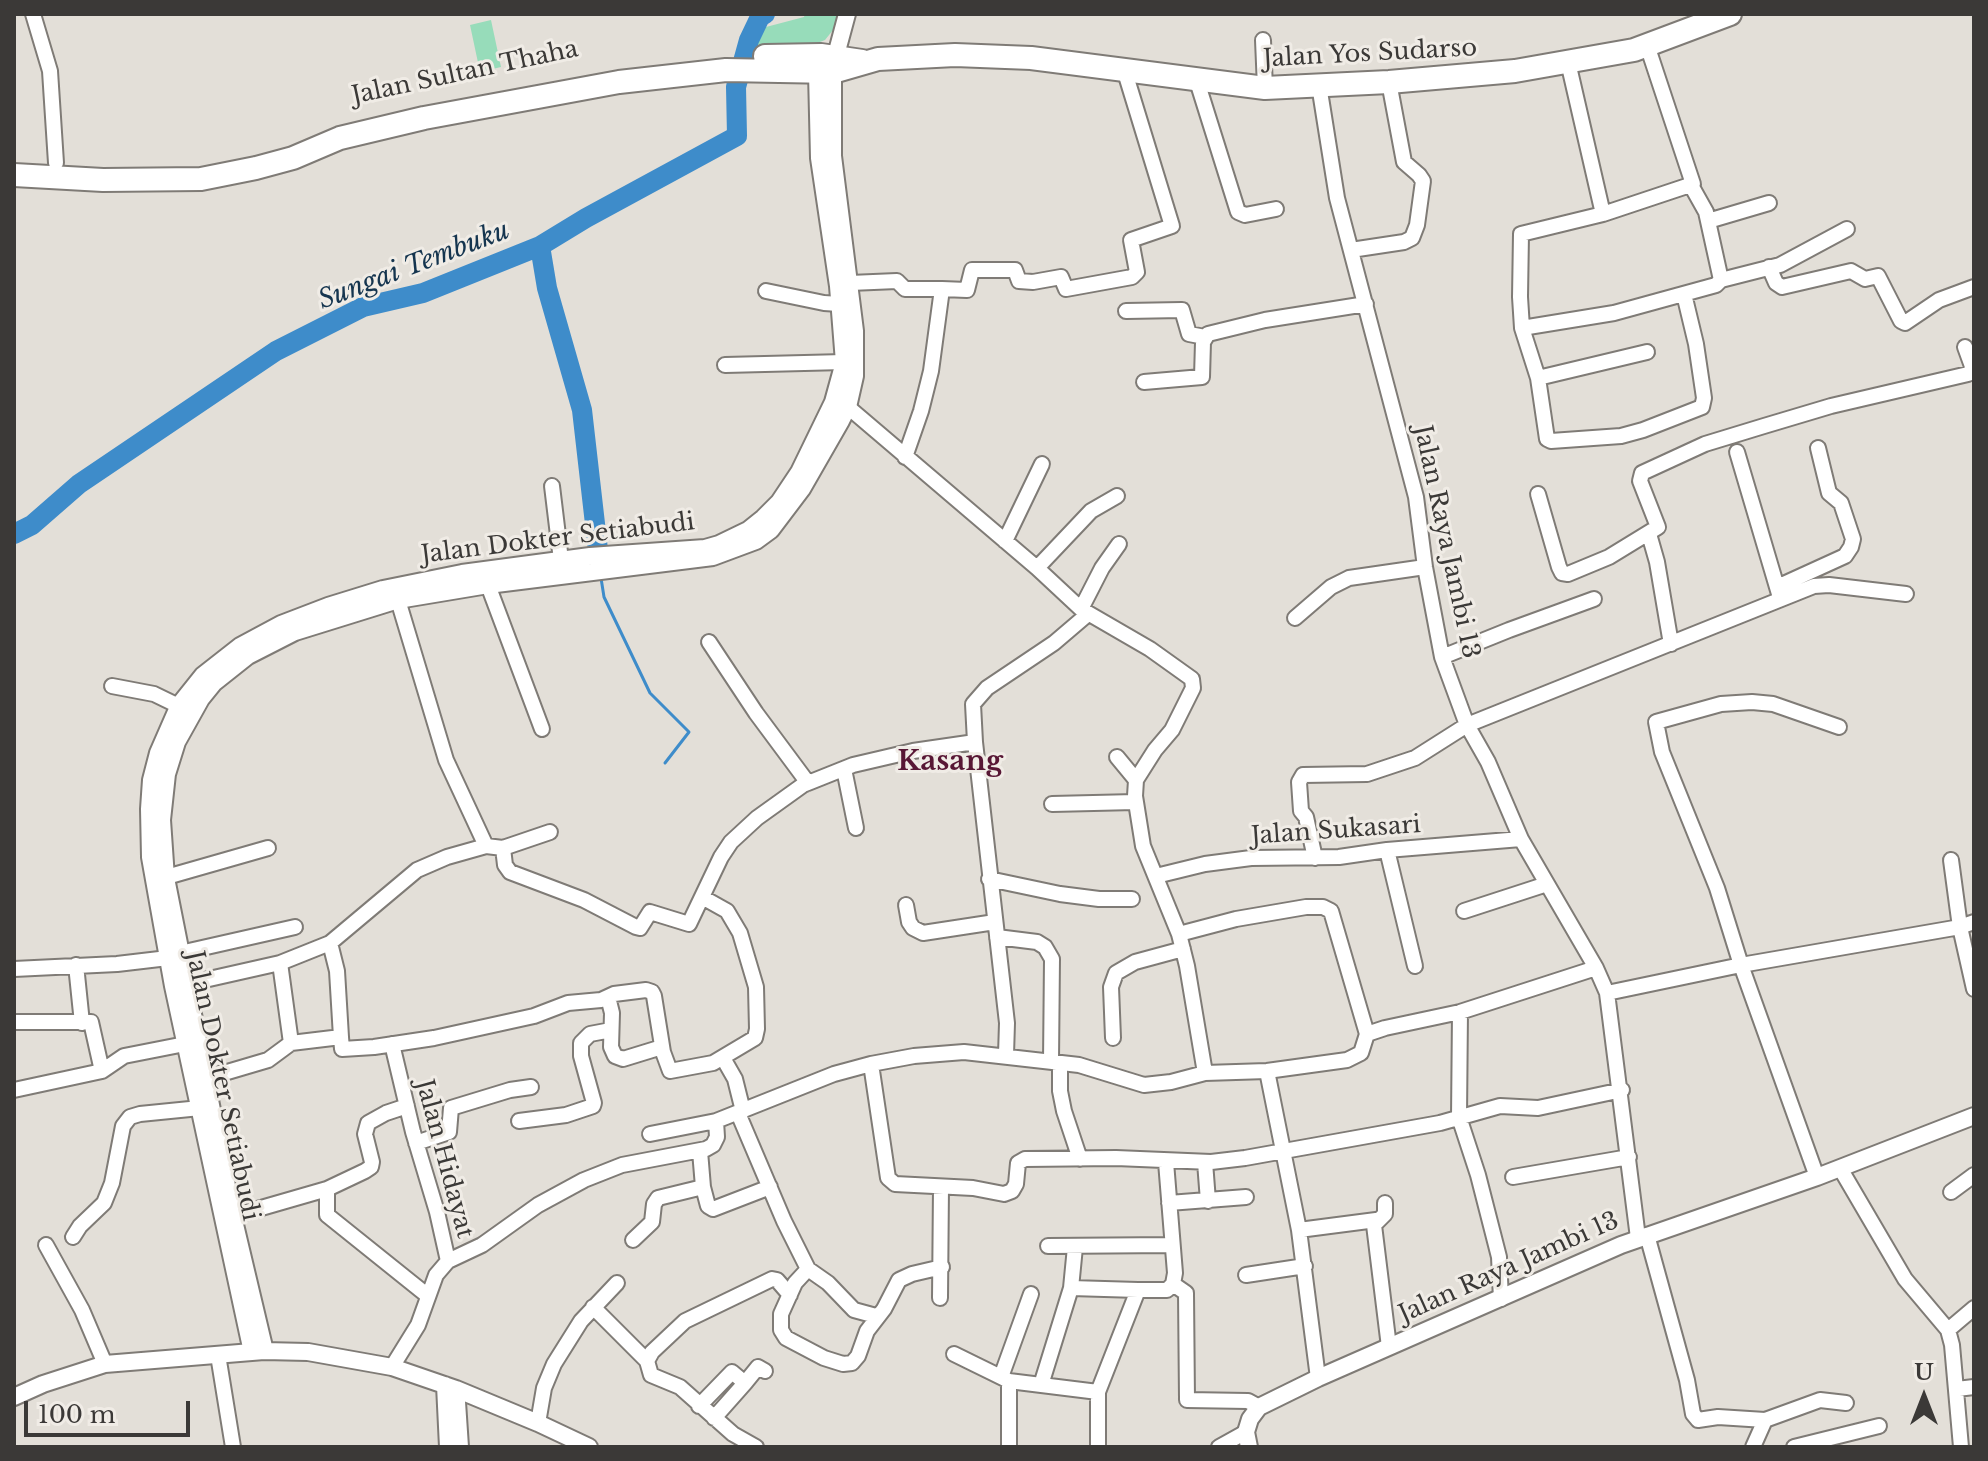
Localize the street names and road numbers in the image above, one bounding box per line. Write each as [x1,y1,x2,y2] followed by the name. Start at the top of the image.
[1262,34,1478,74] street label: Jalan Yos Sudarso
[349,35,581,111] street label: Jalan Sultan Thaha
[1407,423,1485,661] street label: Jalan Raya Jambi 13
[420,508,696,570] street label: Jalan Dokter Setiabudi
[1250,811,1422,851] street label: Jalan Sukasari
[179,948,265,1224] street label: Jalan Dokter Setiabudi
[409,1076,479,1242] street label: Jalan Hidayat
[1395,1207,1623,1329] street label: Jalan Raya Jambi 13

